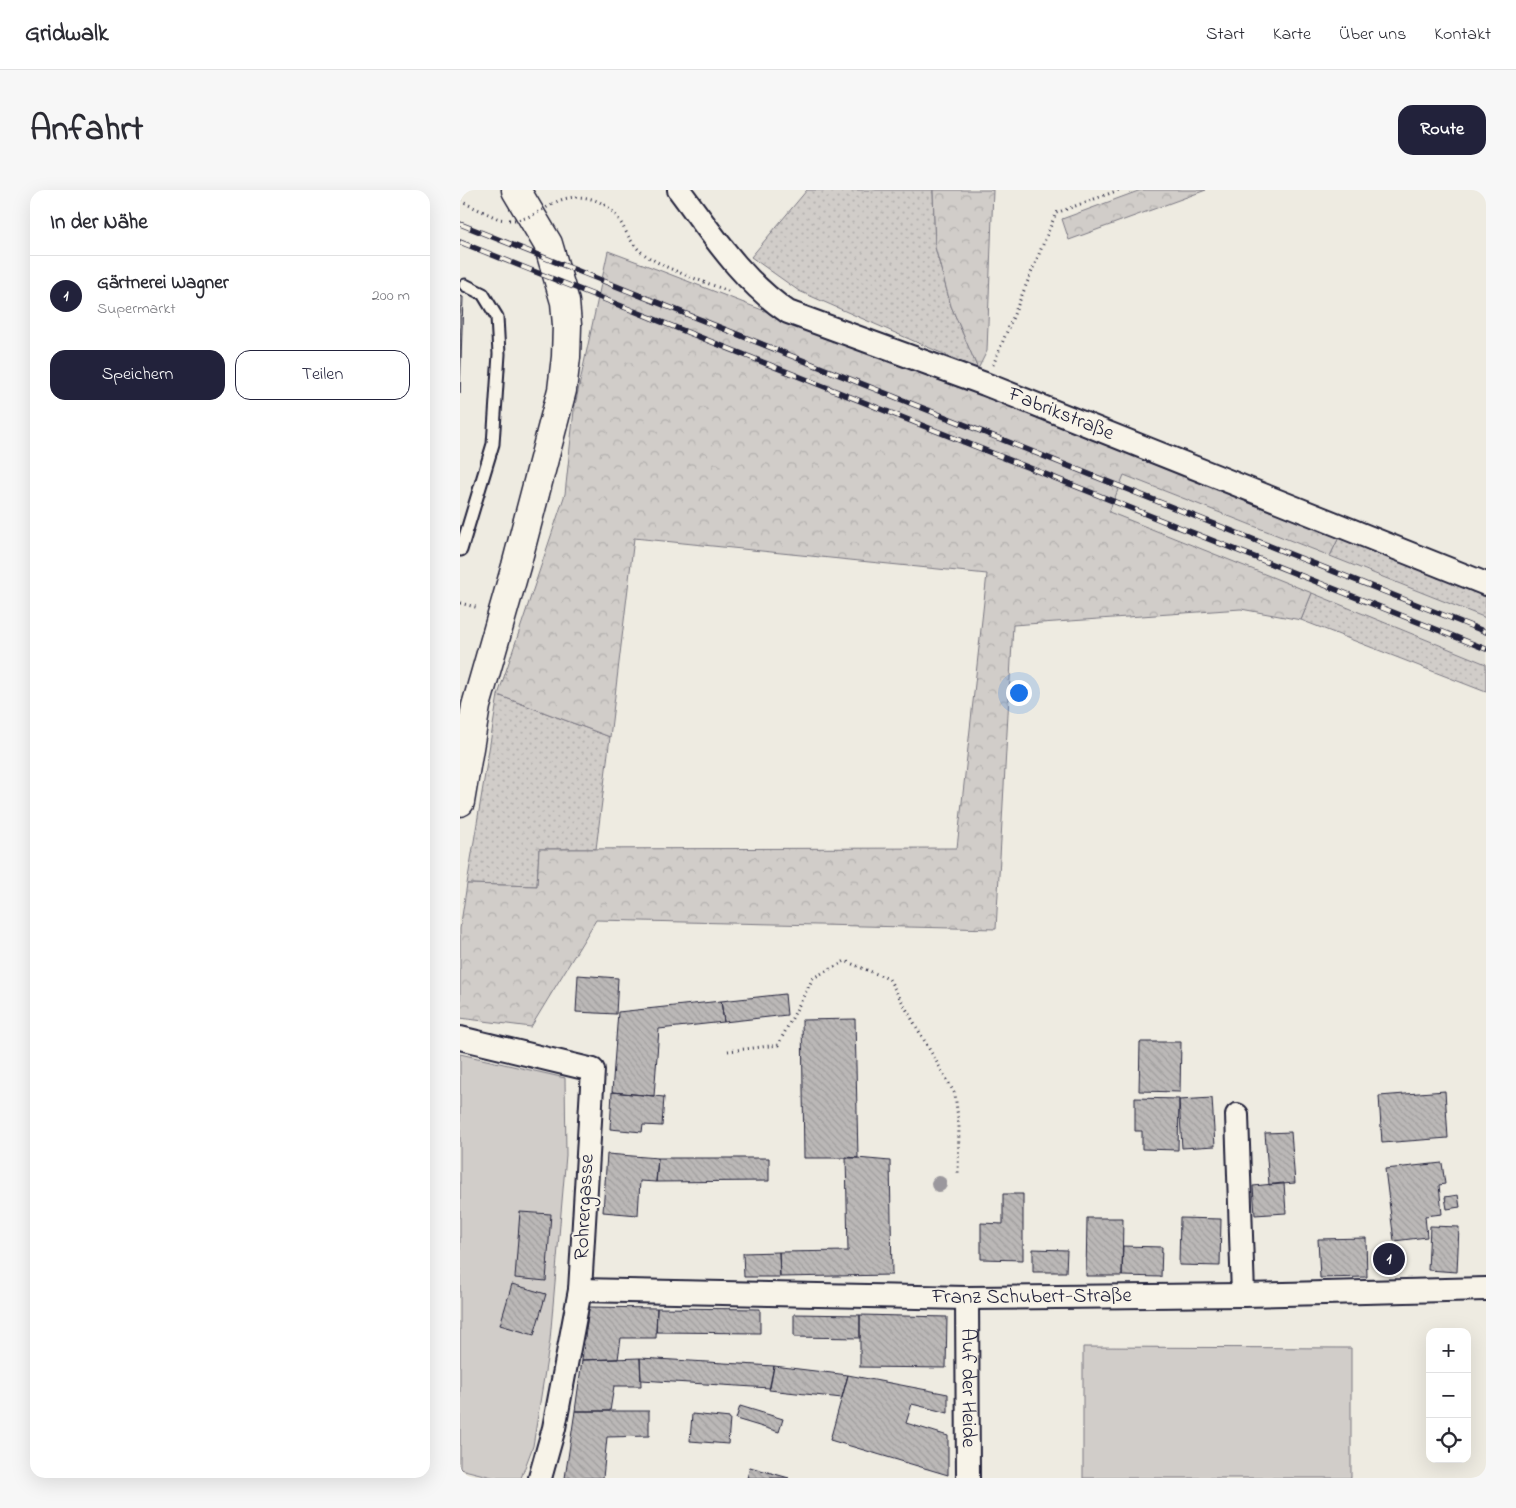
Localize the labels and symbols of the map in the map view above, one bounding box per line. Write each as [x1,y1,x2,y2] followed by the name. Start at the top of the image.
[1003,379,1119,449] street label: Fabrikstraße
[1006,680,1032,706] your location
[567,1153,605,1261] street label: Rohrergasse
[1373,1240,1405,1278] pin: 1
[931,1281,1133,1313] street label: Franz Schubert-Straße
[952,1328,983,1448] street label: Auf der Heide

